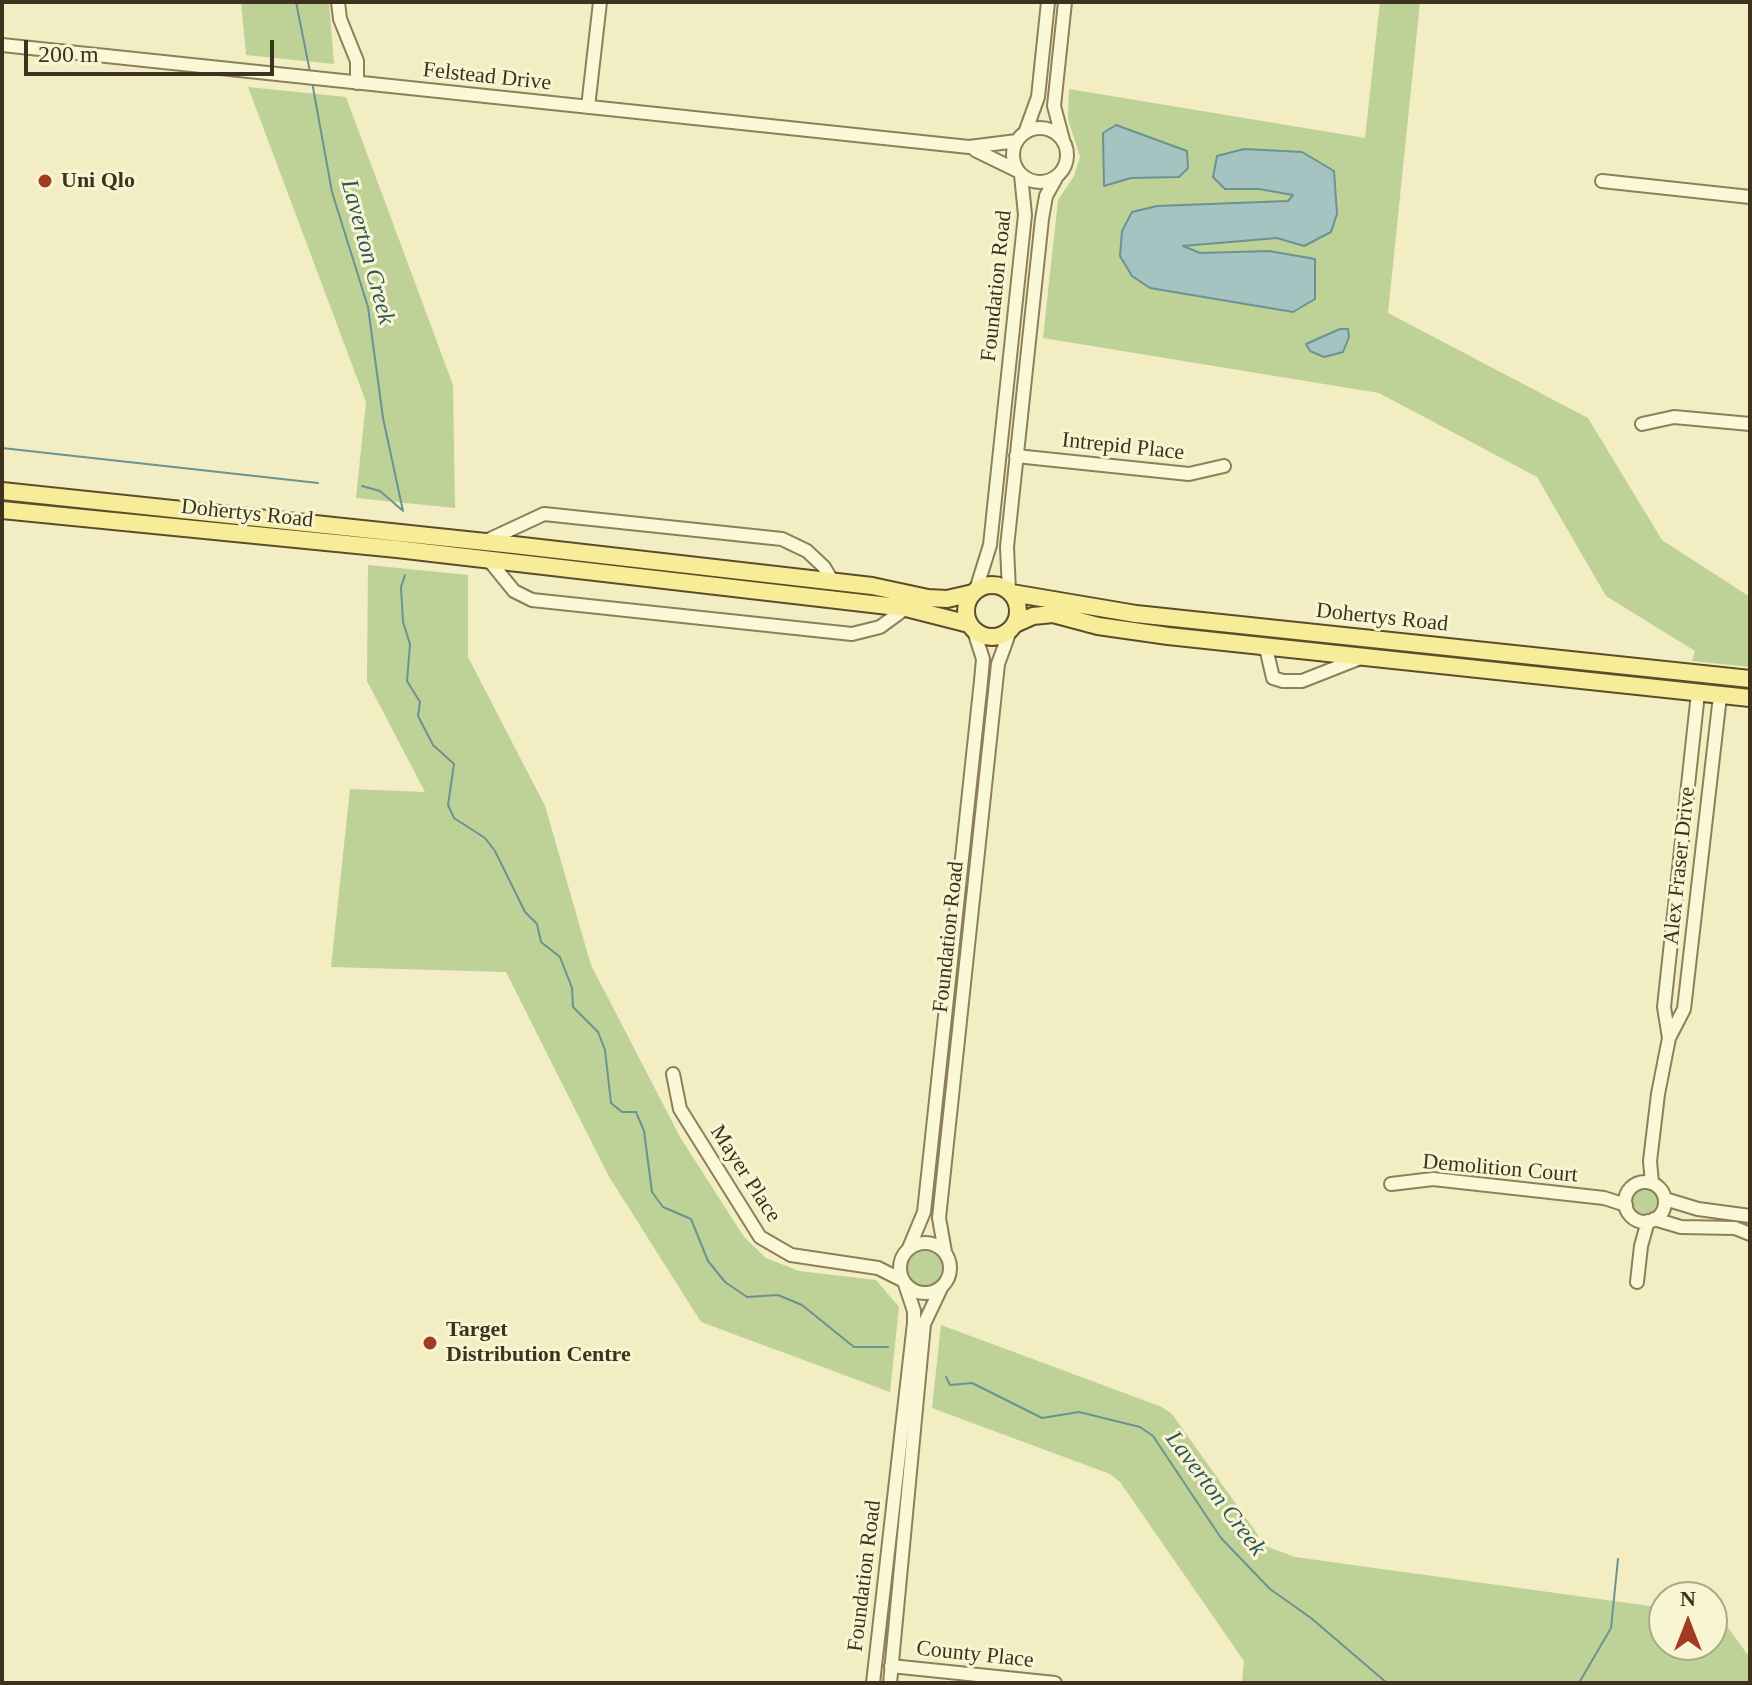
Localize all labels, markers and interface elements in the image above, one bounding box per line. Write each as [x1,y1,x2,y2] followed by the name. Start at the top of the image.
[28,24,278,74] scale bar
[38,41,99,67] text: 200 m
[422,57,552,97] street label: Felstead Drive
[61,168,135,194] place label: Uni Qlo
[36,172,54,190] marker: Uni Qlo
[334,176,400,328] water label: Laverton Creek
[976,209,1018,363] street label: Foundation Road
[1061,427,1185,467] street label: Intrepid Place
[180,494,314,534] street label: Dohertys Road
[1315,598,1449,638] street label: Dohertys Road
[1659,786,1701,946] street label: Alex Fraser Drive
[928,860,970,1014] street label: Foundation Road
[704,1120,786,1228] street label: Mayer Place
[1421,1149,1579,1189] street label: Demolition Court
[446,1317,631,1368] place label: Target Distribution Centre
[421,1334,439,1352] marker: Target Distribution Centre
[1159,1426,1271,1562] water label: Laverton Creek
[843,1499,887,1653] street label: Foundation Road
[1648,1581,1728,1661] north arrow
[1680,1586,1696,1611] text: N
[915,1636,1035,1674] street label: County Place

